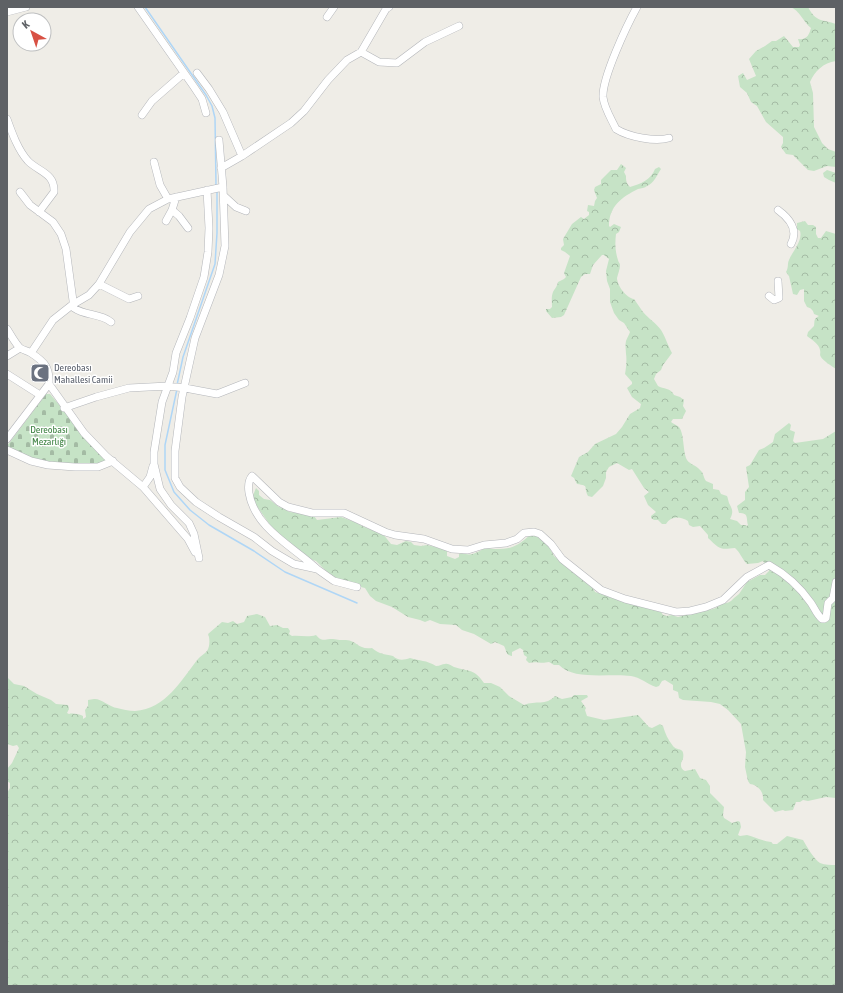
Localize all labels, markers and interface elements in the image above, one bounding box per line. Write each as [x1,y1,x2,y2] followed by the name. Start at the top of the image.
[12,12,52,52] north arrow
[20,18,32,31] text: K
[29,362,51,384] mosque icon: Dereobası Mahallesi Camii
[54,362,113,385] place label: Dereobası Mahallesi Camii
[30,424,68,447] park label: Dereobası Mezarlığı

